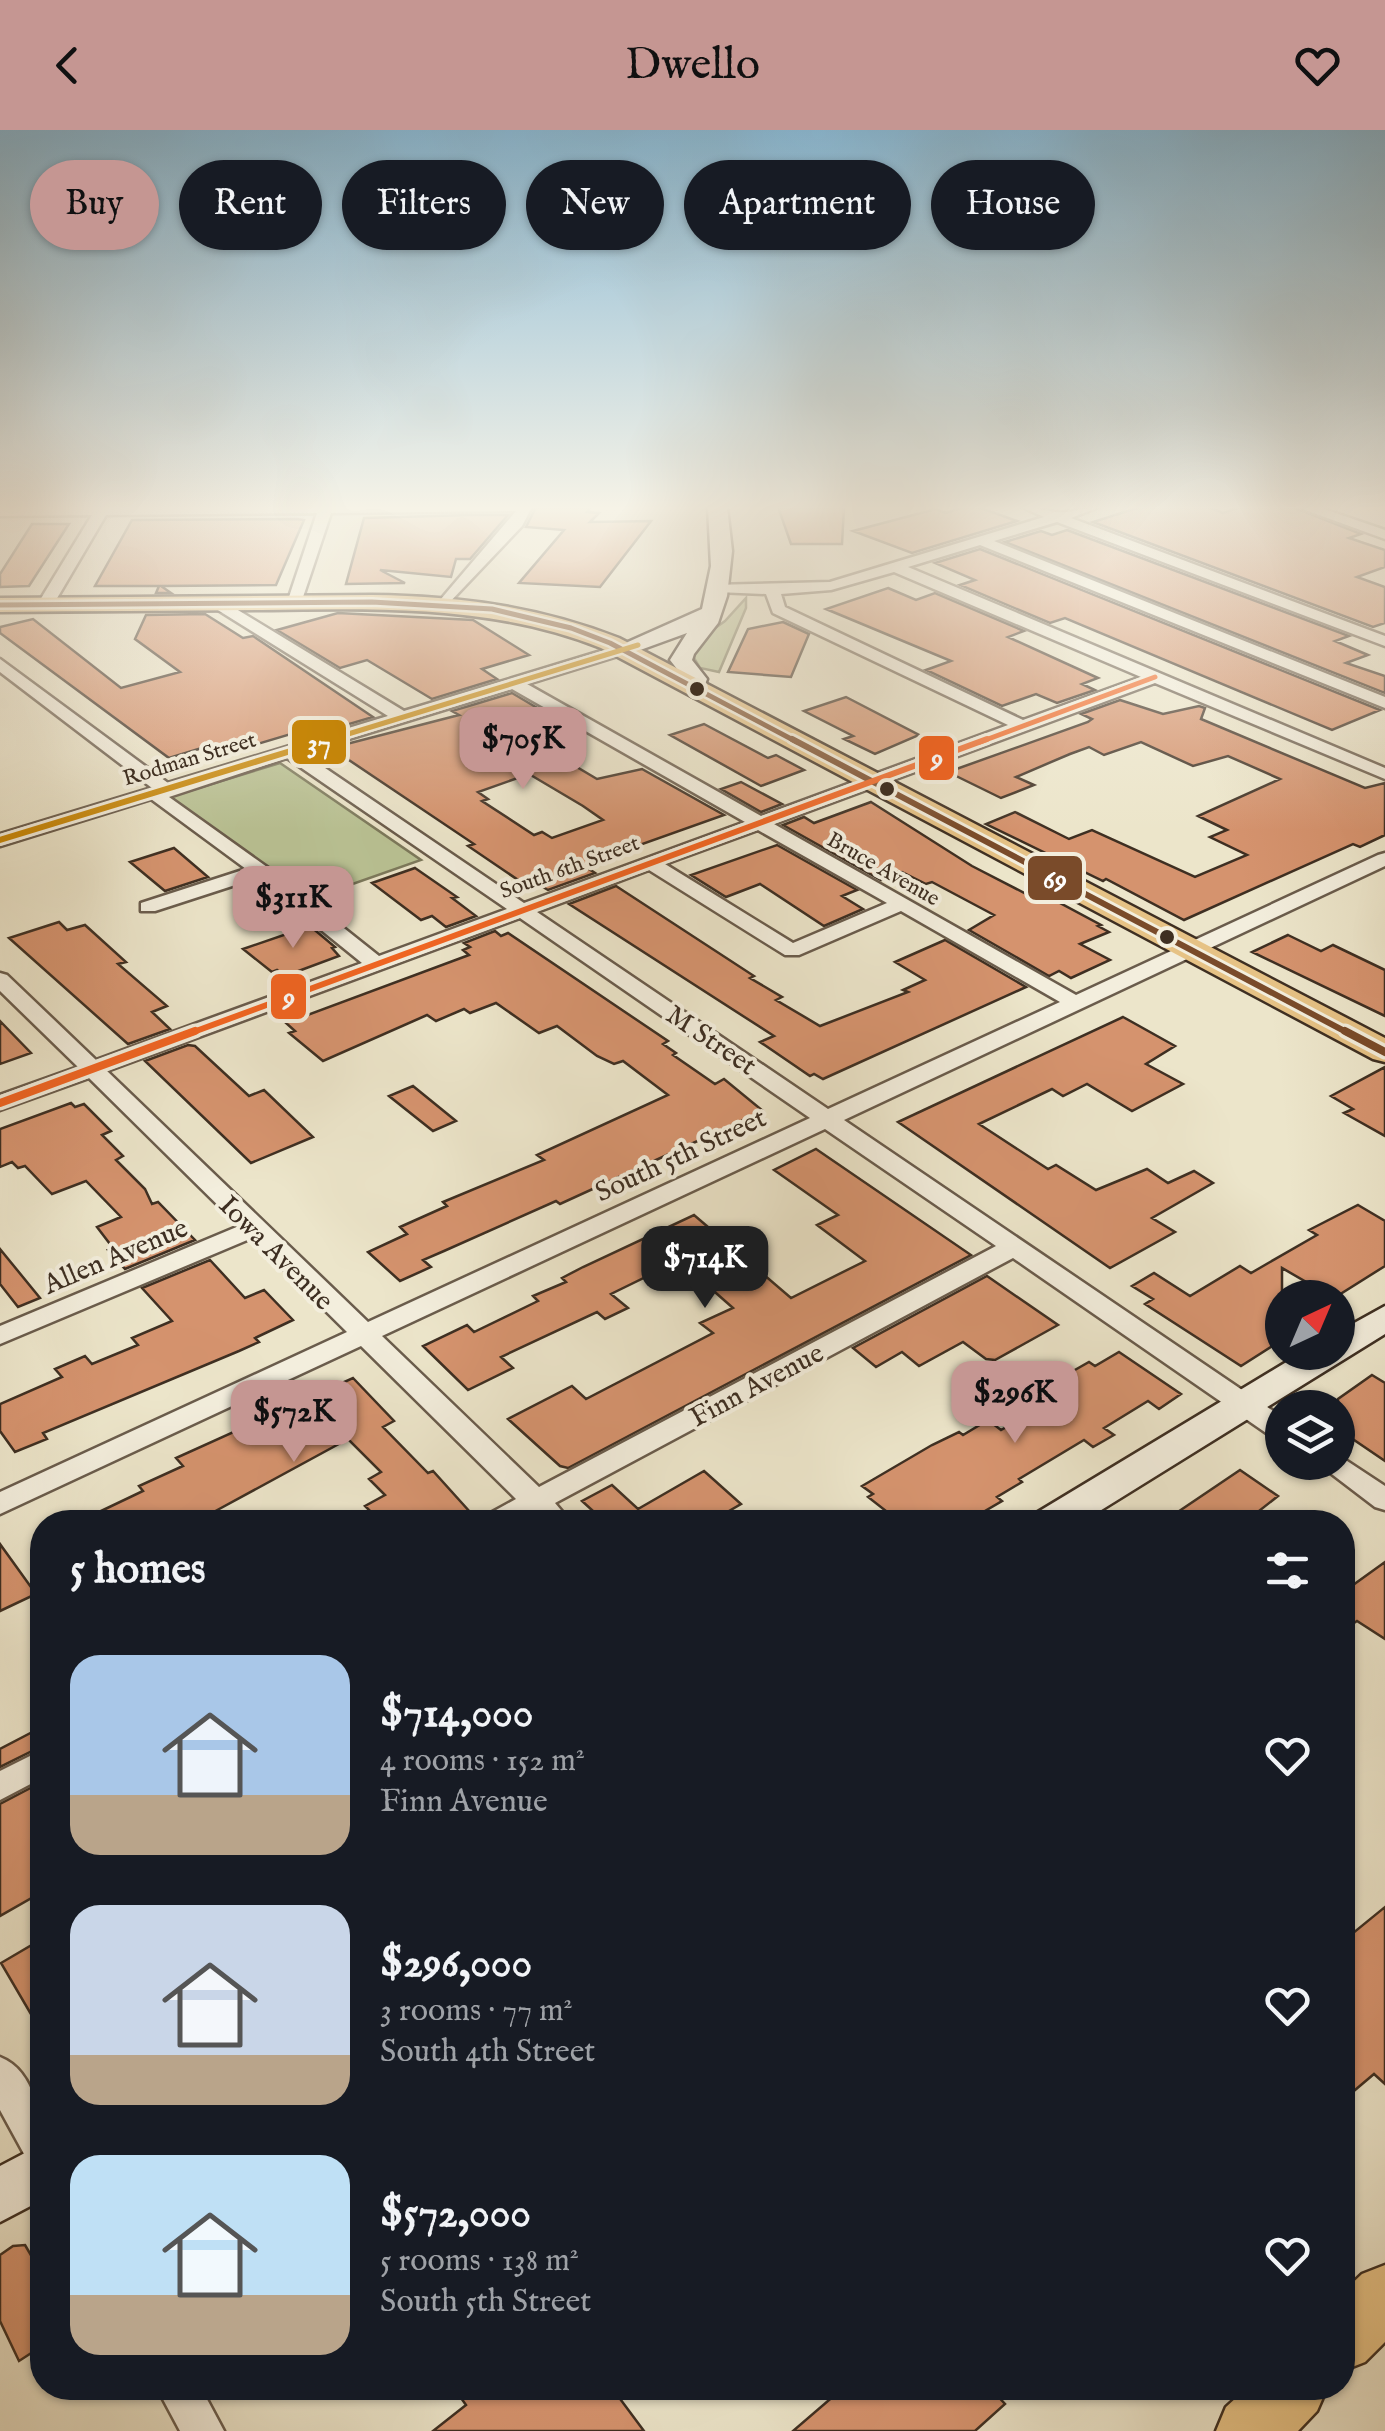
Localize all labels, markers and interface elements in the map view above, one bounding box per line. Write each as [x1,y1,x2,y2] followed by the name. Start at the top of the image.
[625,37,760,94] text: Dwello
[40,38,95,93] icon: back
[1290,38,1345,93] icon: heart
[30,160,159,250] chip: Buy
[179,160,322,250] chip: Rent
[342,160,506,250] chip: Filters
[526,160,664,250] chip: New
[684,160,911,250] chip: Apartment
[931,160,1095,250] chip: House
[687,679,707,699] unlabelled marker
[453,707,593,792] pin: $705K
[290,718,348,766] line badge: 37
[481,719,565,760] text: $705K
[120,726,260,793] street label: Rodman Street
[307,727,331,762] text: 37
[917,734,956,782] line badge: 9
[930,742,943,777] text: 9
[877,779,897,799] unlabelled marker
[822,826,944,913] street label: Bruce Avenue
[496,830,644,906] street label: South 6th Street
[1026,854,1084,902] line badge: 69
[1043,863,1067,898] text: 69
[223,866,363,951] pin: $311K
[255,878,331,919] text: $311K
[1157,927,1177,947] unlabelled marker
[269,972,308,1021] line badge: 9
[282,981,295,1016] text: 9
[659,998,763,1084] street label: M Street
[590,1101,773,1211] street label: South 5th Street
[210,1189,340,1319] street label: Iowa Avenue
[38,1211,194,1304] street label: Allen Avenue
[635,1226,775,1311] pin: $714K
[663,1238,747,1279] text: $714K
[1265,1280,1355,1370] north arrow
[1265,1280,1355,1480] map controls
[684,1336,830,1436] street label: Finn Avenue
[945,1361,1085,1446] pin: $296K
[973,1373,1057,1414] text: $296K
[224,1380,364,1465] pin: $572K
[1265,1390,1355,1480] button: layers
[253,1392,335,1433] text: $572K
[1260,1543,1315,1598] icon: filters
[70,1544,206,1597] text: 5 homes
[380,1688,533,1741] text: $714,000
[150,1695,270,1815] icon: home
[1260,1728,1315,1783] icon: heart
[380,1741,585,1782] text: 4 rooms · 152 m²
[380,1782,548,1823] text: Finn Avenue
[380,1938,532,1991] text: $296,000
[150,1945,270,2065] icon: home
[1260,1978,1315,2033] icon: heart
[380,1991,573,2032] text: 3 rooms · 77 m²
[380,2032,595,2073] text: South 4th Street
[380,2188,531,2241] text: $572,000
[150,2195,270,2315] icon: home
[1260,2228,1315,2283] icon: heart
[380,2241,579,2282] text: 5 rooms · 138 m²
[380,2282,591,2323] text: South 5th Street

